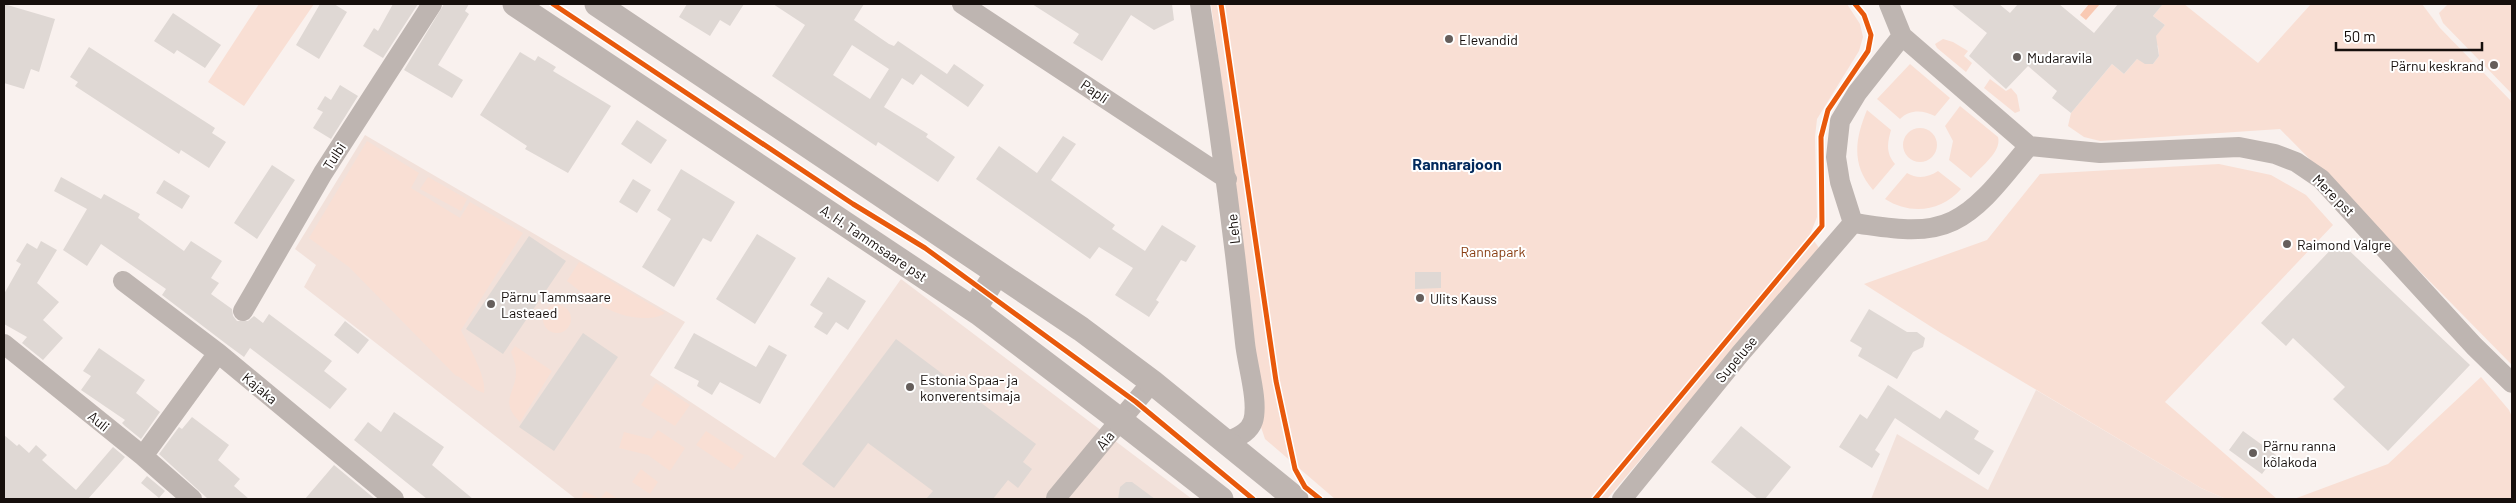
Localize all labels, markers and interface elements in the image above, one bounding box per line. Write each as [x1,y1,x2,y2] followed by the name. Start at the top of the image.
[2336,20,2482,52] scale bar
[2344,27,2376,45] text: 50 m
[1459,31,1518,48] place label: Elevandid
[1443,33,1455,45] marker: Elevandid
[2027,49,2092,66] place label: Mudaravila
[2011,51,2023,63] marker: Mudaravila
[2391,57,2484,74] place label: Pärnu keskrand
[2488,59,2500,71] marker: Pärnu keskrand
[1078,76,1112,106] street label: Papli
[319,139,349,173] street label: Tulbi
[1412,154,1502,173] district label: Rannarajoon
[2309,170,2359,220] street label: Mere pst
[817,201,931,285] street label: A. H. Tammsaare pst
[1223,213,1243,245] street label: Lehe
[2297,236,2391,253] place label: Raimond Valgre
[2281,238,2293,250] marker: Raimond Valgre
[1461,243,1525,260] park label: Rannapark
[501,288,611,321] place label: Pärnu Tammsaare Lasteaed
[1430,290,1497,307] place label: Ulits Kauss
[1414,292,1426,304] marker: Ulits Kauss
[485,298,497,310] marker: Pärnu Tammsaare Lasteaed
[1712,332,1760,386] street label: Supeluse
[239,369,281,407] street label: Kajaka
[920,371,1020,404] place label: Estonia Spaa- ja konverentsimaja
[904,381,916,393] marker: Estonia Spaa- ja konverentsimaja
[85,407,113,435] street label: Auli
[1092,427,1118,453] street label: Aia
[2263,437,2336,470] place label: Pärnu ranna kõlakoda
[2247,447,2259,459] marker: Pärnu ranna kõlakoda

